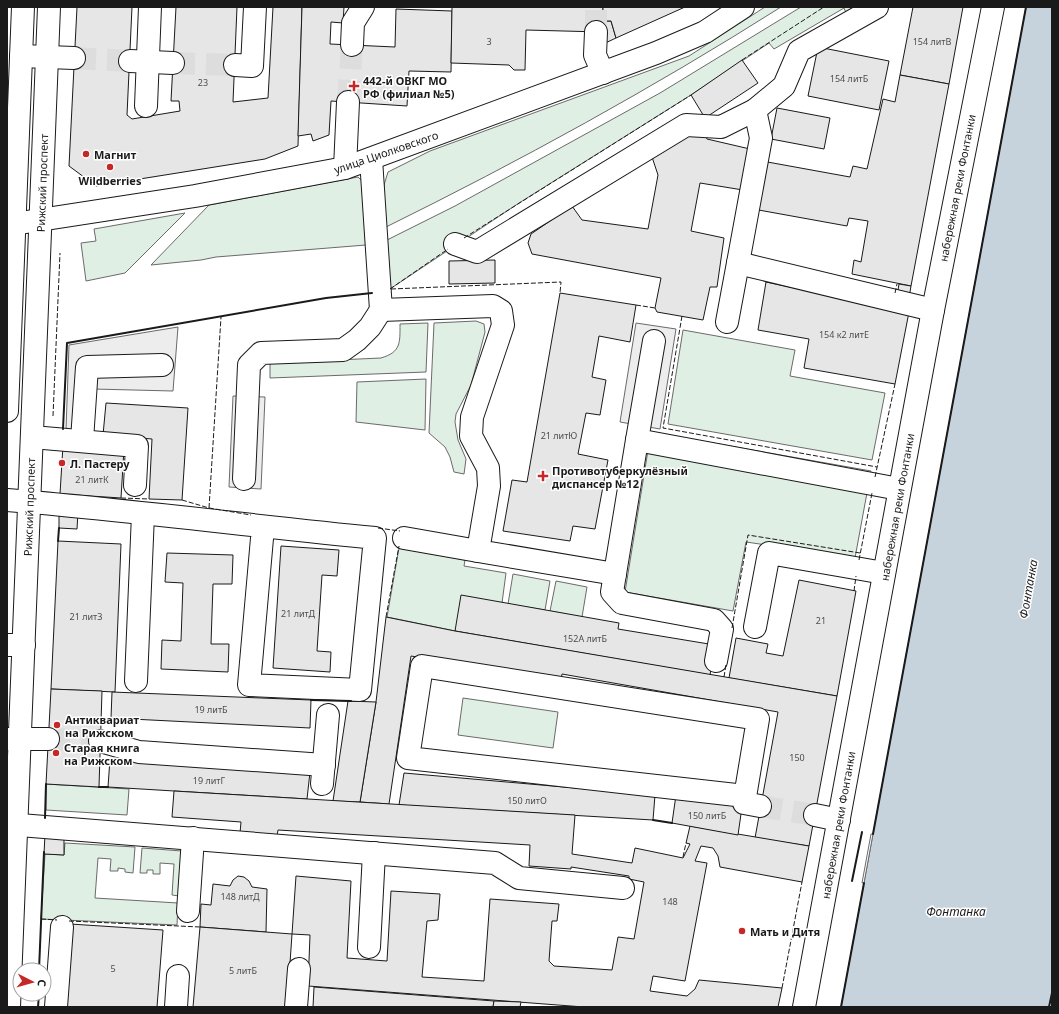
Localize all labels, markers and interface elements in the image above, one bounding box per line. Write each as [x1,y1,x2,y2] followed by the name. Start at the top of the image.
[486,35,492,48] house number: 3
[913,35,951,48] house number: 154 литВ
[830,72,869,85] house number: 154 литБ
[363,73,455,101] place label: 442-й ОВКГ МО РФ (филиал №5)
[198,76,208,89] house number: 23
[348,80,360,92] marker: 442-й ОВКГ МО РФ (филиал №5)
[935,113,979,263] street label: набережная реки Фонтанки
[332,127,440,177] street label: улица Циолковского
[33,134,51,232] street label: Рижский проспект
[94,147,137,162] place label: Магнит
[81,149,91,159] marker: Магнит
[105,162,115,172] marker: Wildberries
[79,173,142,188] place label: Wildberries
[819,328,869,341] house number: 154 к2 литЕ
[541,429,577,442] house number: 21 литЮ
[877,432,917,582] street label: набережная реки Фонтанки
[70,456,130,471] place label: Л. Пастеру
[20,458,38,556] street label: Рижский проспект
[57,458,67,468] marker: Л. Пастеру
[552,463,688,491] place label: Противотуберкулёзный диспансер №12
[537,470,549,482] marker: Противотуберкулёзный диспансер №12
[75,473,109,486] house number: 21 литК
[1014,558,1042,620] water label: Фонтанка
[281,607,315,620] house number: 21 литД
[70,610,102,623] house number: 21 литЗ
[816,614,826,627] house number: 21
[563,632,608,645] house number: 152А литБ
[194,703,228,716] house number: 19 литБ
[65,712,140,740] place label: Антиквариат на Рижском
[52,720,62,730] marker: Антиквариат на Рижском
[64,740,139,768] place label: Старая книга на Рижском
[51,748,61,758] marker: Старая книга на Рижском
[818,750,858,900] street label: набережная реки Фонтанки
[789,751,805,764] house number: 150
[193,774,226,787] house number: 19 литГ
[507,794,547,807] house number: 150 литО
[688,809,727,822] house number: 150 литБ
[220,890,260,903] house number: 148 литД
[662,895,678,908] house number: 148
[926,903,986,920] water label: Фонтанка
[750,924,820,939] place label: Мать и Дитя
[737,926,747,936] marker: Мать и Дитя
[12,962,52,1002] north arrow
[110,962,116,975] house number: 5
[229,964,258,977] house number: 5 литБ
[35,979,50,987] text: С

